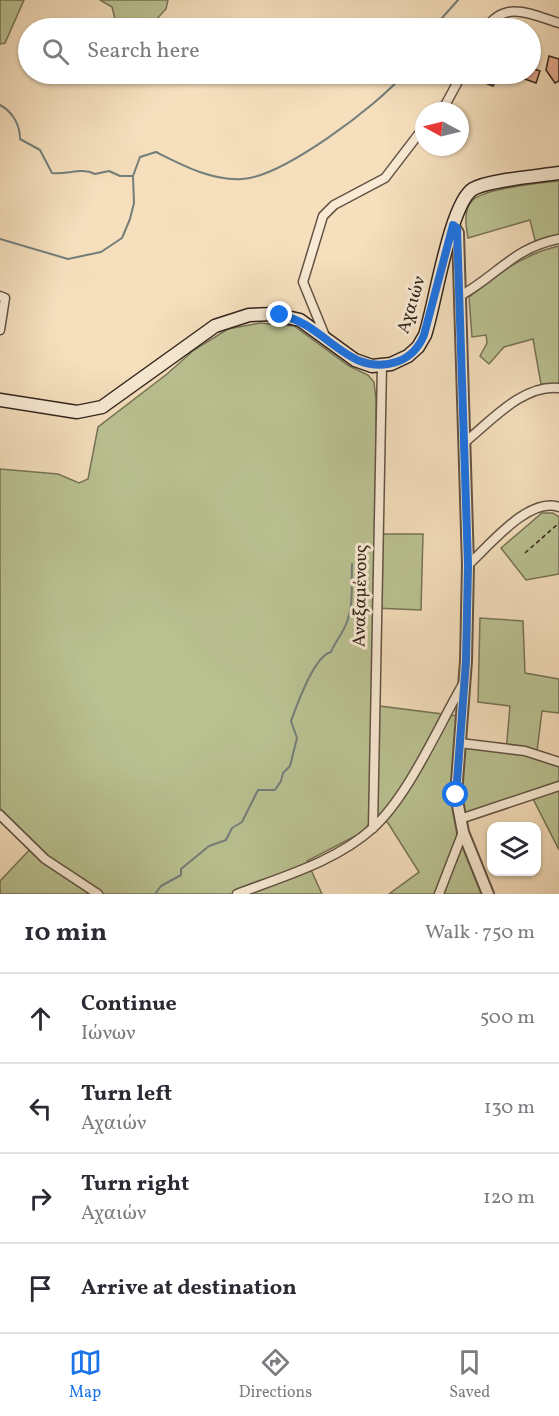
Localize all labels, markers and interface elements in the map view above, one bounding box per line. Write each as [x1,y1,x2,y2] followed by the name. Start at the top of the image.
[18,18,541,84] search box
[39,35,72,68] icon: search
[87,36,200,67] text: Search here
[415,102,469,156] north arrow
[391,273,433,337] street label: Αχαιών
[266,301,292,327] route end
[348,545,374,647] street label: Αναξαμένους
[442,781,468,807] route start
[487,822,541,876] map controls
[487,822,541,876] button: layers
[24,915,107,951] text: 10 min
[425,919,535,947] text: Walk · 750 m
[81,989,177,1020] text: Continue
[24,1002,57,1035] icon: ahead
[480,1004,535,1032] text: 500 m
[81,1020,135,1048] text: Ιώνων
[81,1079,172,1110] text: Turn left
[24,1092,57,1125] icon: left
[484,1094,535,1122] text: 130 m
[81,1110,146,1138] text: Αχαιών
[81,1169,189,1200] text: Turn right
[24,1182,57,1215] icon: right
[483,1184,535,1212] text: 120 m
[81,1200,146,1228] text: Αχαιών
[24,1272,57,1305] icon: arrive
[81,1273,297,1304] text: Arrive at destination
[69,1346,102,1404] tab: Map
[239,1346,312,1404] tab: Directions
[449,1346,490,1404] tab: Saved

